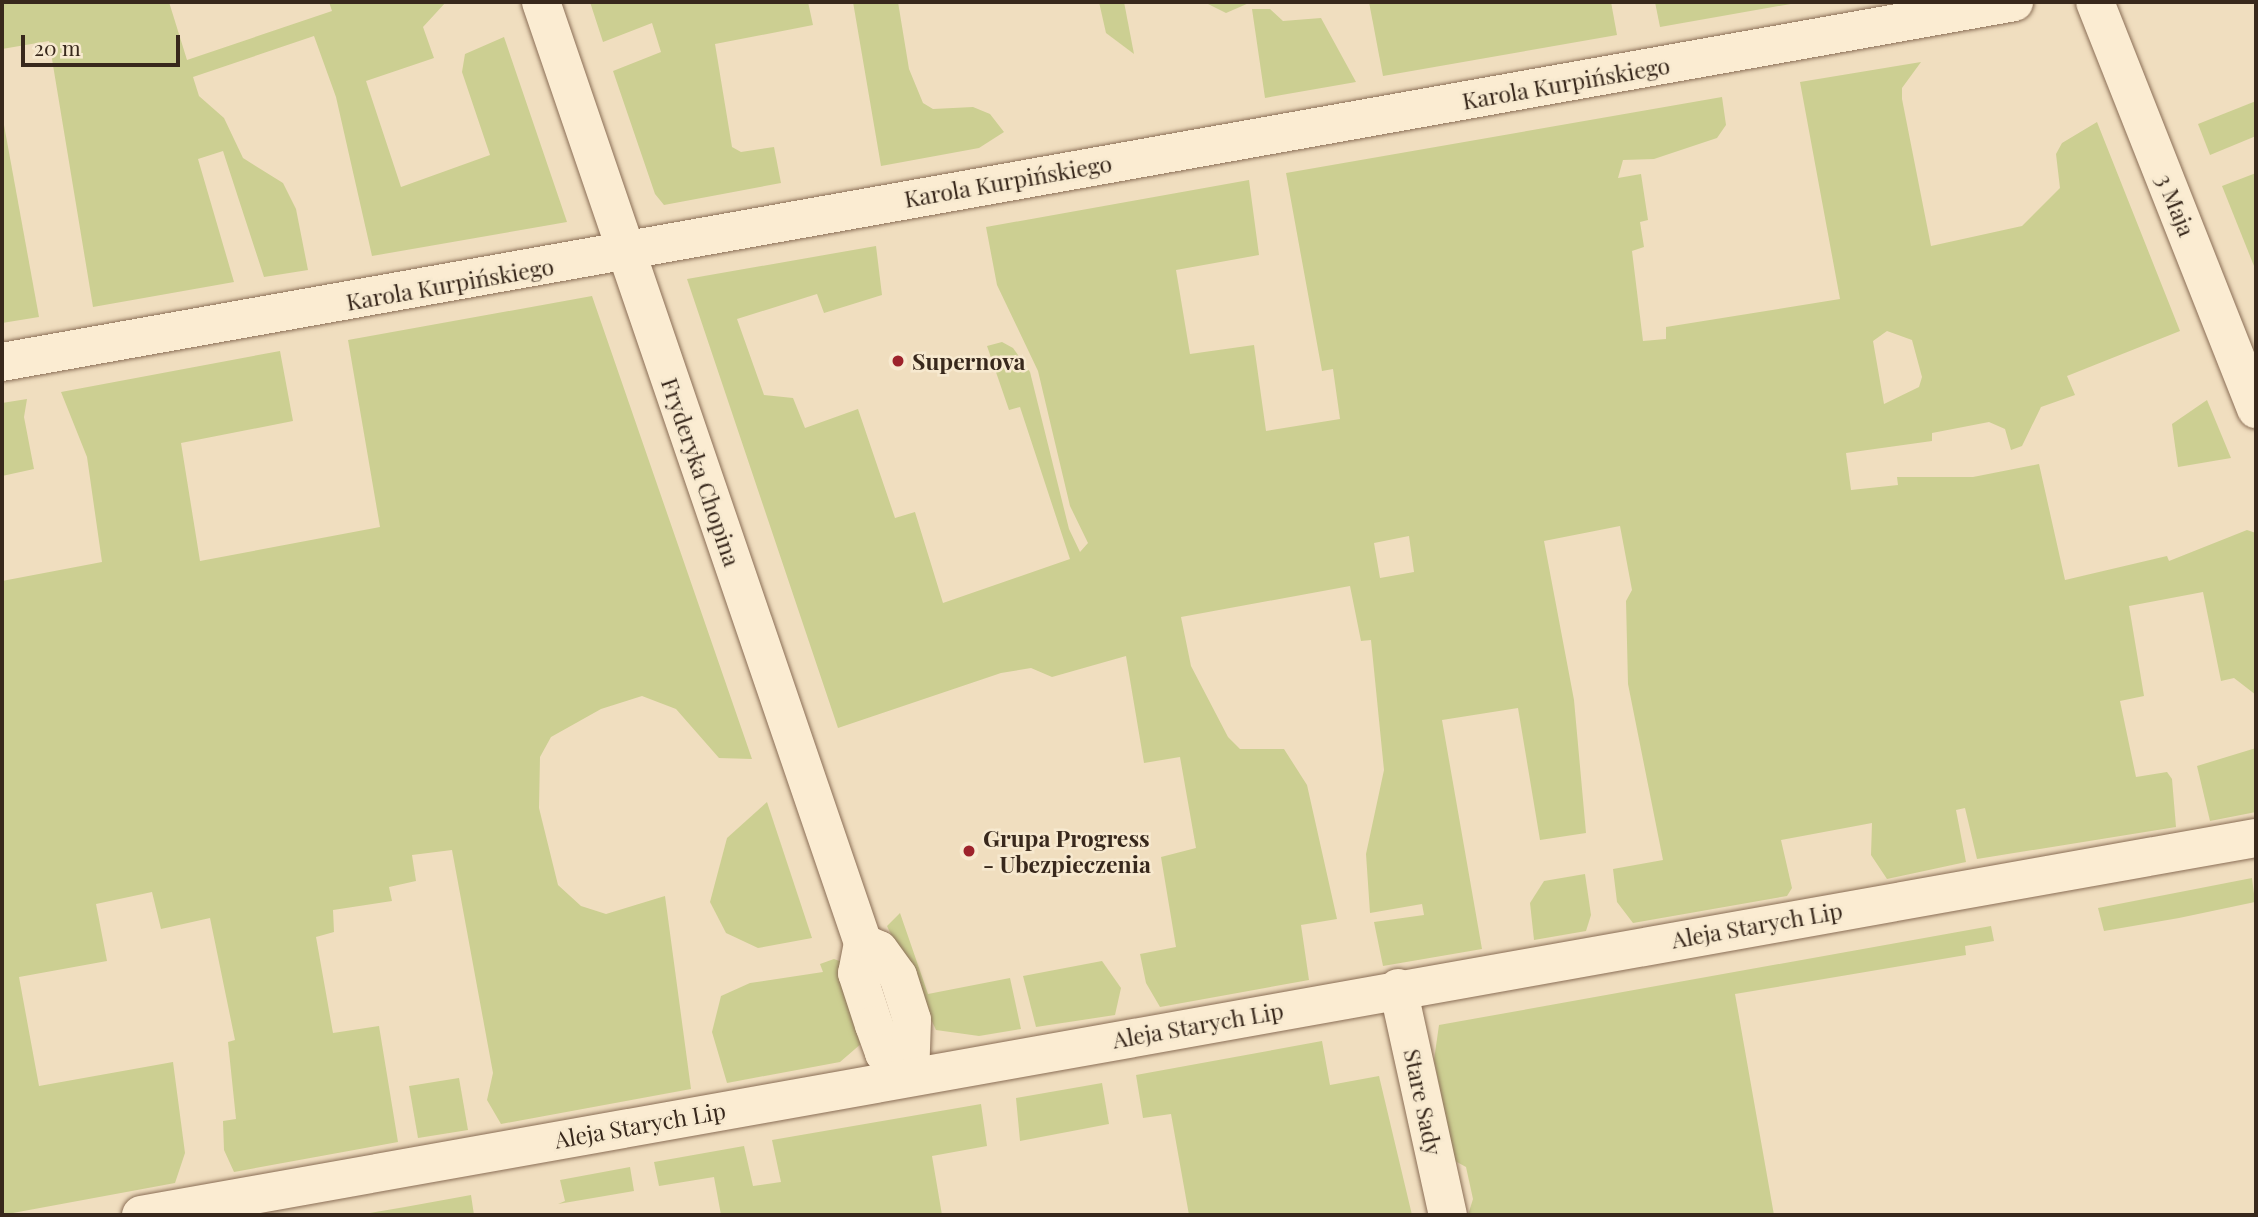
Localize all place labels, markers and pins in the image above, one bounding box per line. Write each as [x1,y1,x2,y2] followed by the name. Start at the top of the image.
[912,347,1026,375] place label: Supernova
[890,353,906,369] marker: Supernova
[983,824,1151,878] place label: Grupa Progress - Ubezpieczenia
[961,843,977,859] marker: Grupa Progress - Ubezpieczenia

